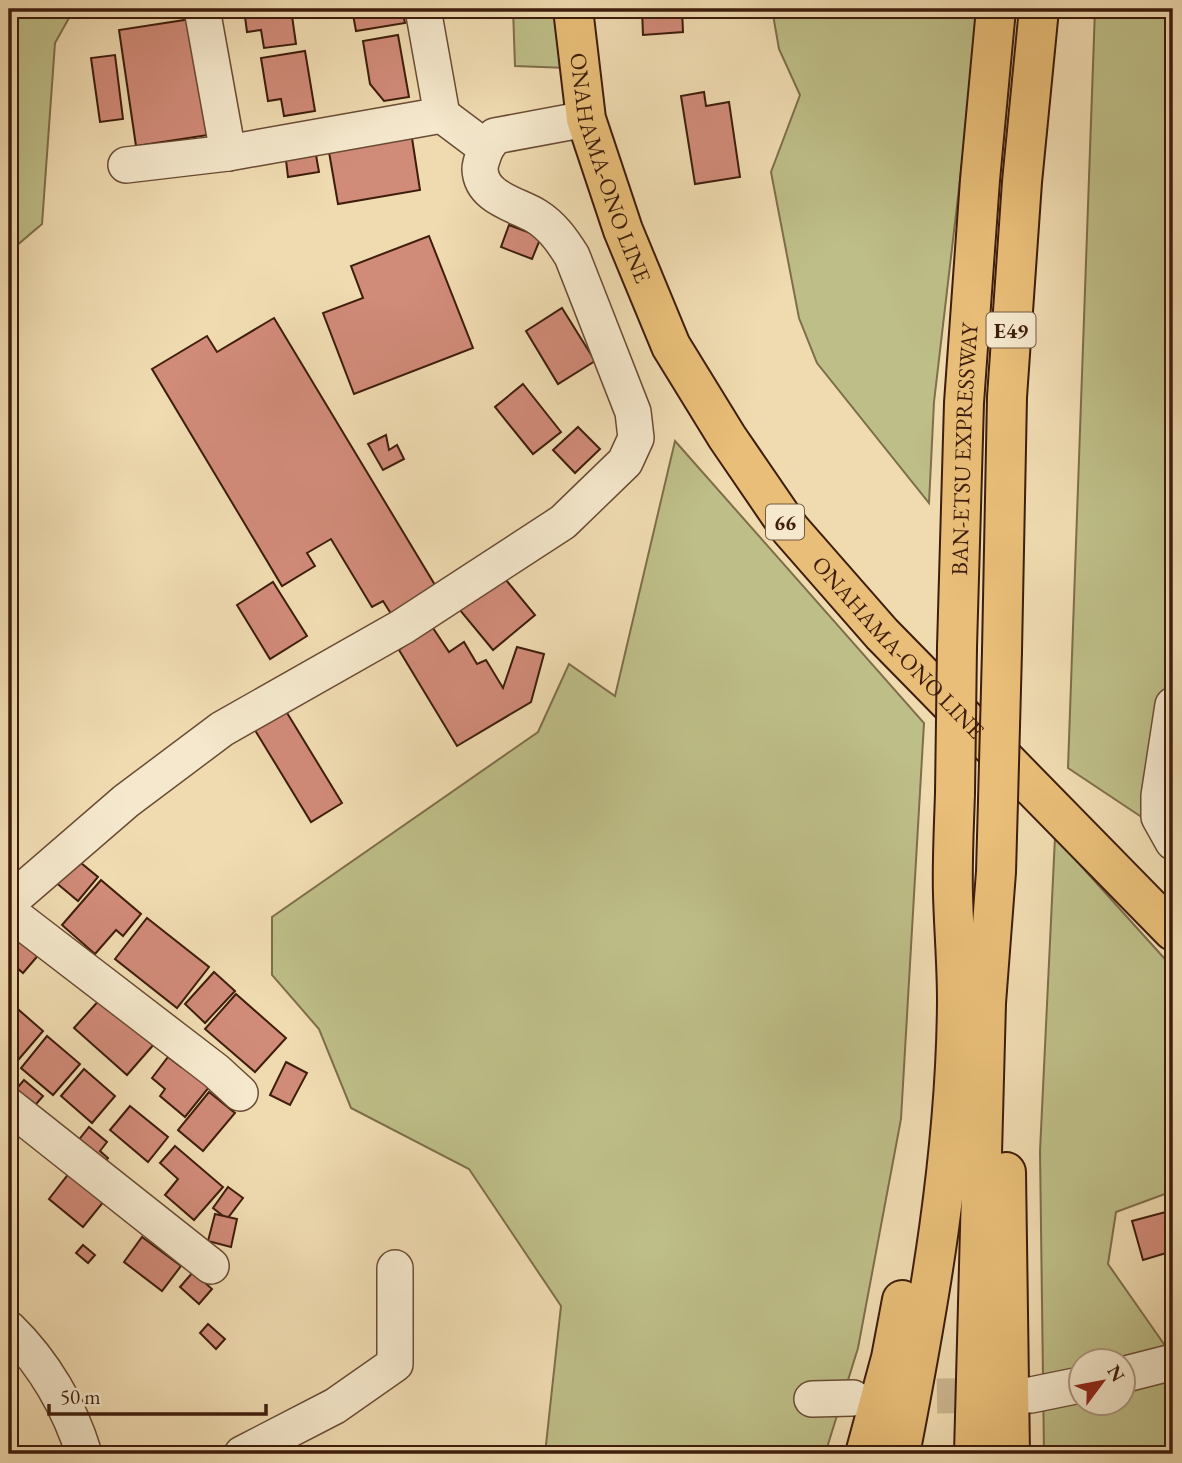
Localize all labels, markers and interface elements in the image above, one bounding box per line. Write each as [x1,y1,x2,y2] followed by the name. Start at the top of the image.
[563,51,658,288] street label: ONAHAMA-ONO LINE
[986,312,1036,348] road number: E49
[944,320,985,576] street label: BAN-ETSU EXPRESSWAY
[766,504,804,540] road number: 66
[805,550,991,745] street label: ONAHAMA-ONO LINE
[1066,1348,1136,1418] north arrow
[1101,1360,1131,1387] text: N
[49,1372,266,1416] scale bar
[60,1383,101,1410] text: 50 m

